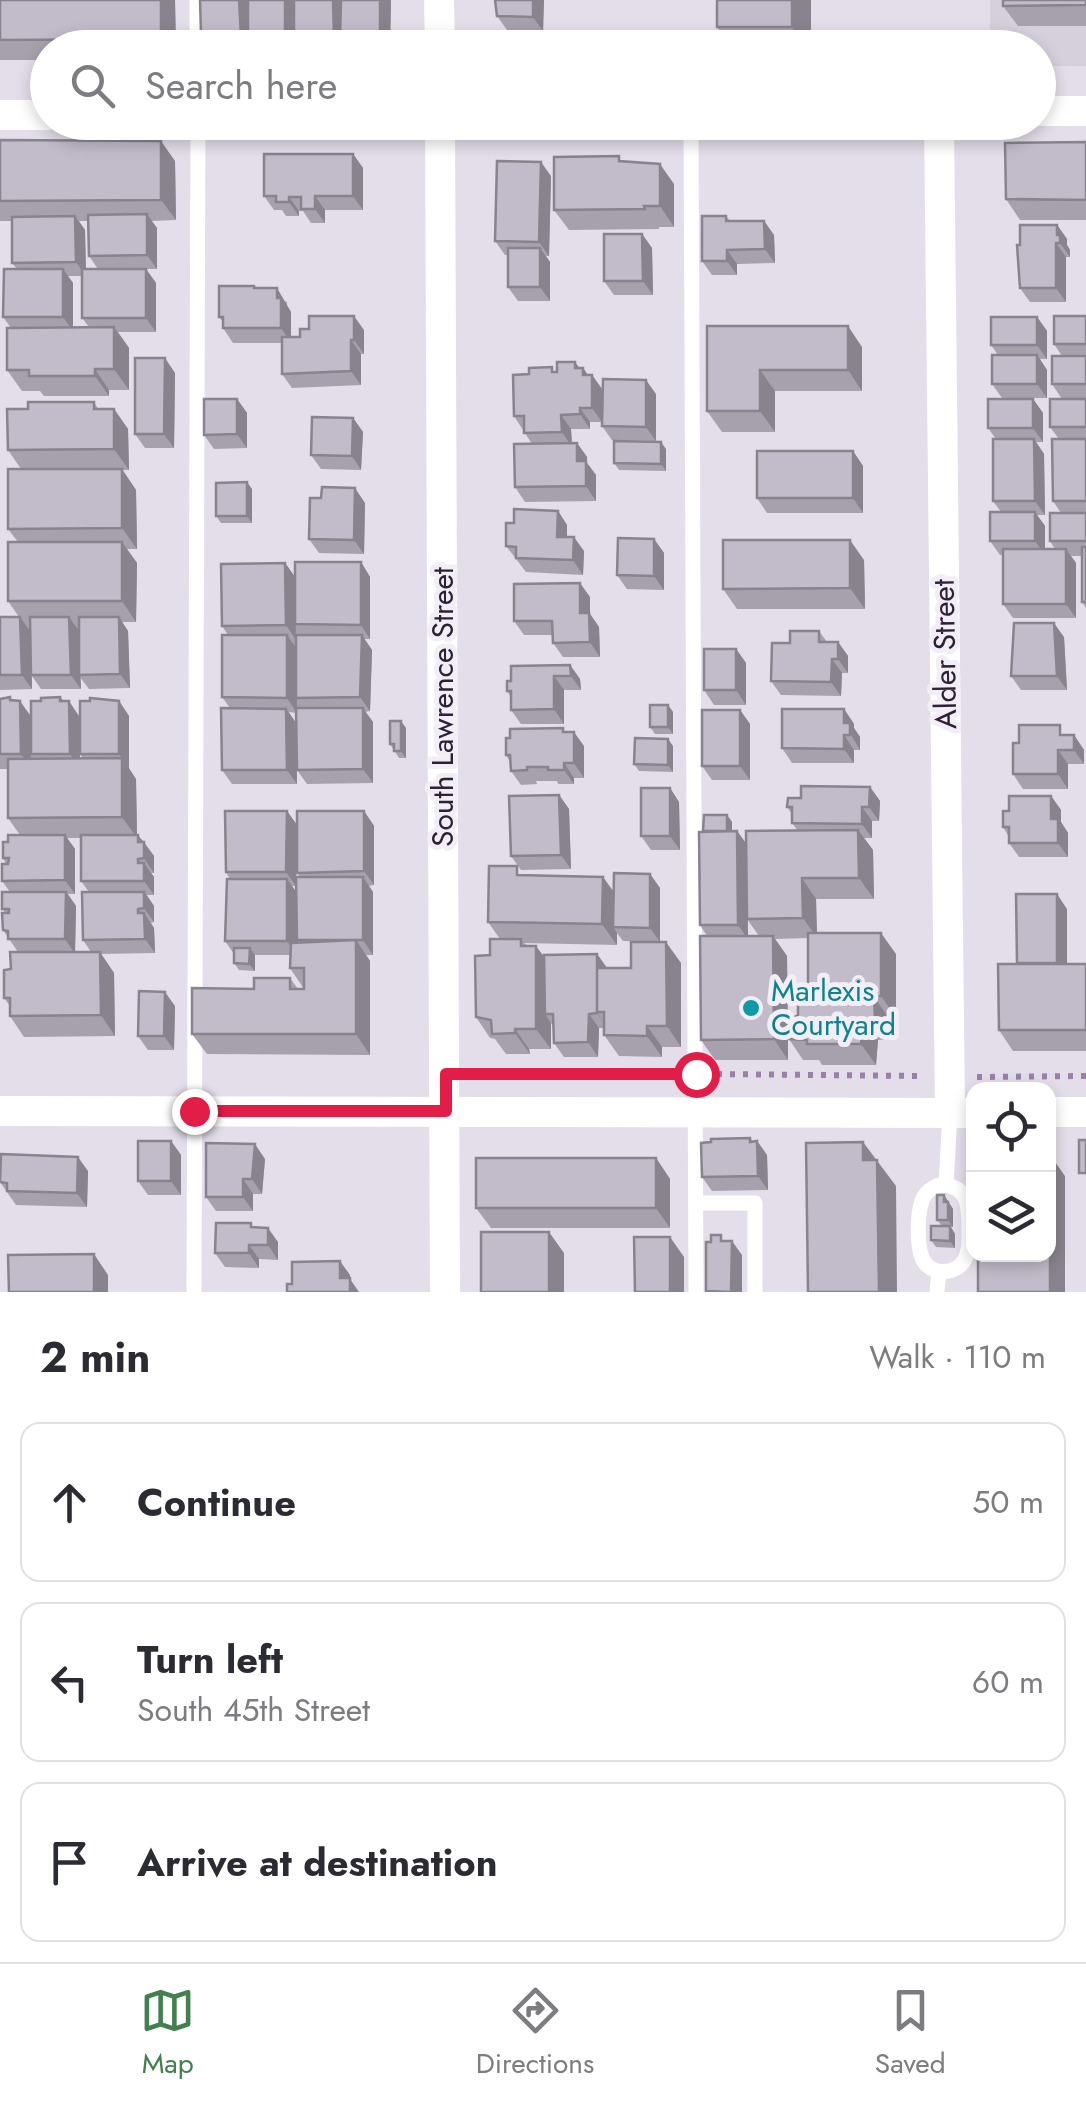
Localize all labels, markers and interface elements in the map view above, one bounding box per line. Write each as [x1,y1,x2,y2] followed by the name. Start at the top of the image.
[30,30,1056,140] search box
[65,58,120,113] icon: search
[145,58,337,113] text: Search here
[421,566,464,847] street label: South Lawrence Street
[922,578,967,729] street label: Alder Street
[771,969,896,1046] place label: Marlexis Courtyard
[740,997,762,1019] marker: Marlexis Courtyard
[674,1052,720,1098] route start
[966,1082,1056,1262] map controls
[966,1082,1056,1172] button: locate
[172,1089,218,1135] route end
[966,1172,1056,1262] button: layers
[40,1327,150,1388] text: 2 min
[869,1334,1046,1380] text: Walk · 110 m
[42,1475,97,1530] icon: ahead
[137,1475,296,1530] text: Continue
[972,1479,1044,1525] text: 50 m
[137,1632,283,1687] text: Turn left
[42,1655,97,1710] icon: left
[972,1659,1044,1705] text: 60 m
[137,1687,370,1733] text: South 45th Street
[42,1835,97,1890] icon: arrive
[137,1835,498,1890] text: Arrive at destination
[140,1983,195,2084] tab: Map
[476,1983,594,2084] tab: Directions
[875,1983,946,2084] tab: Saved

